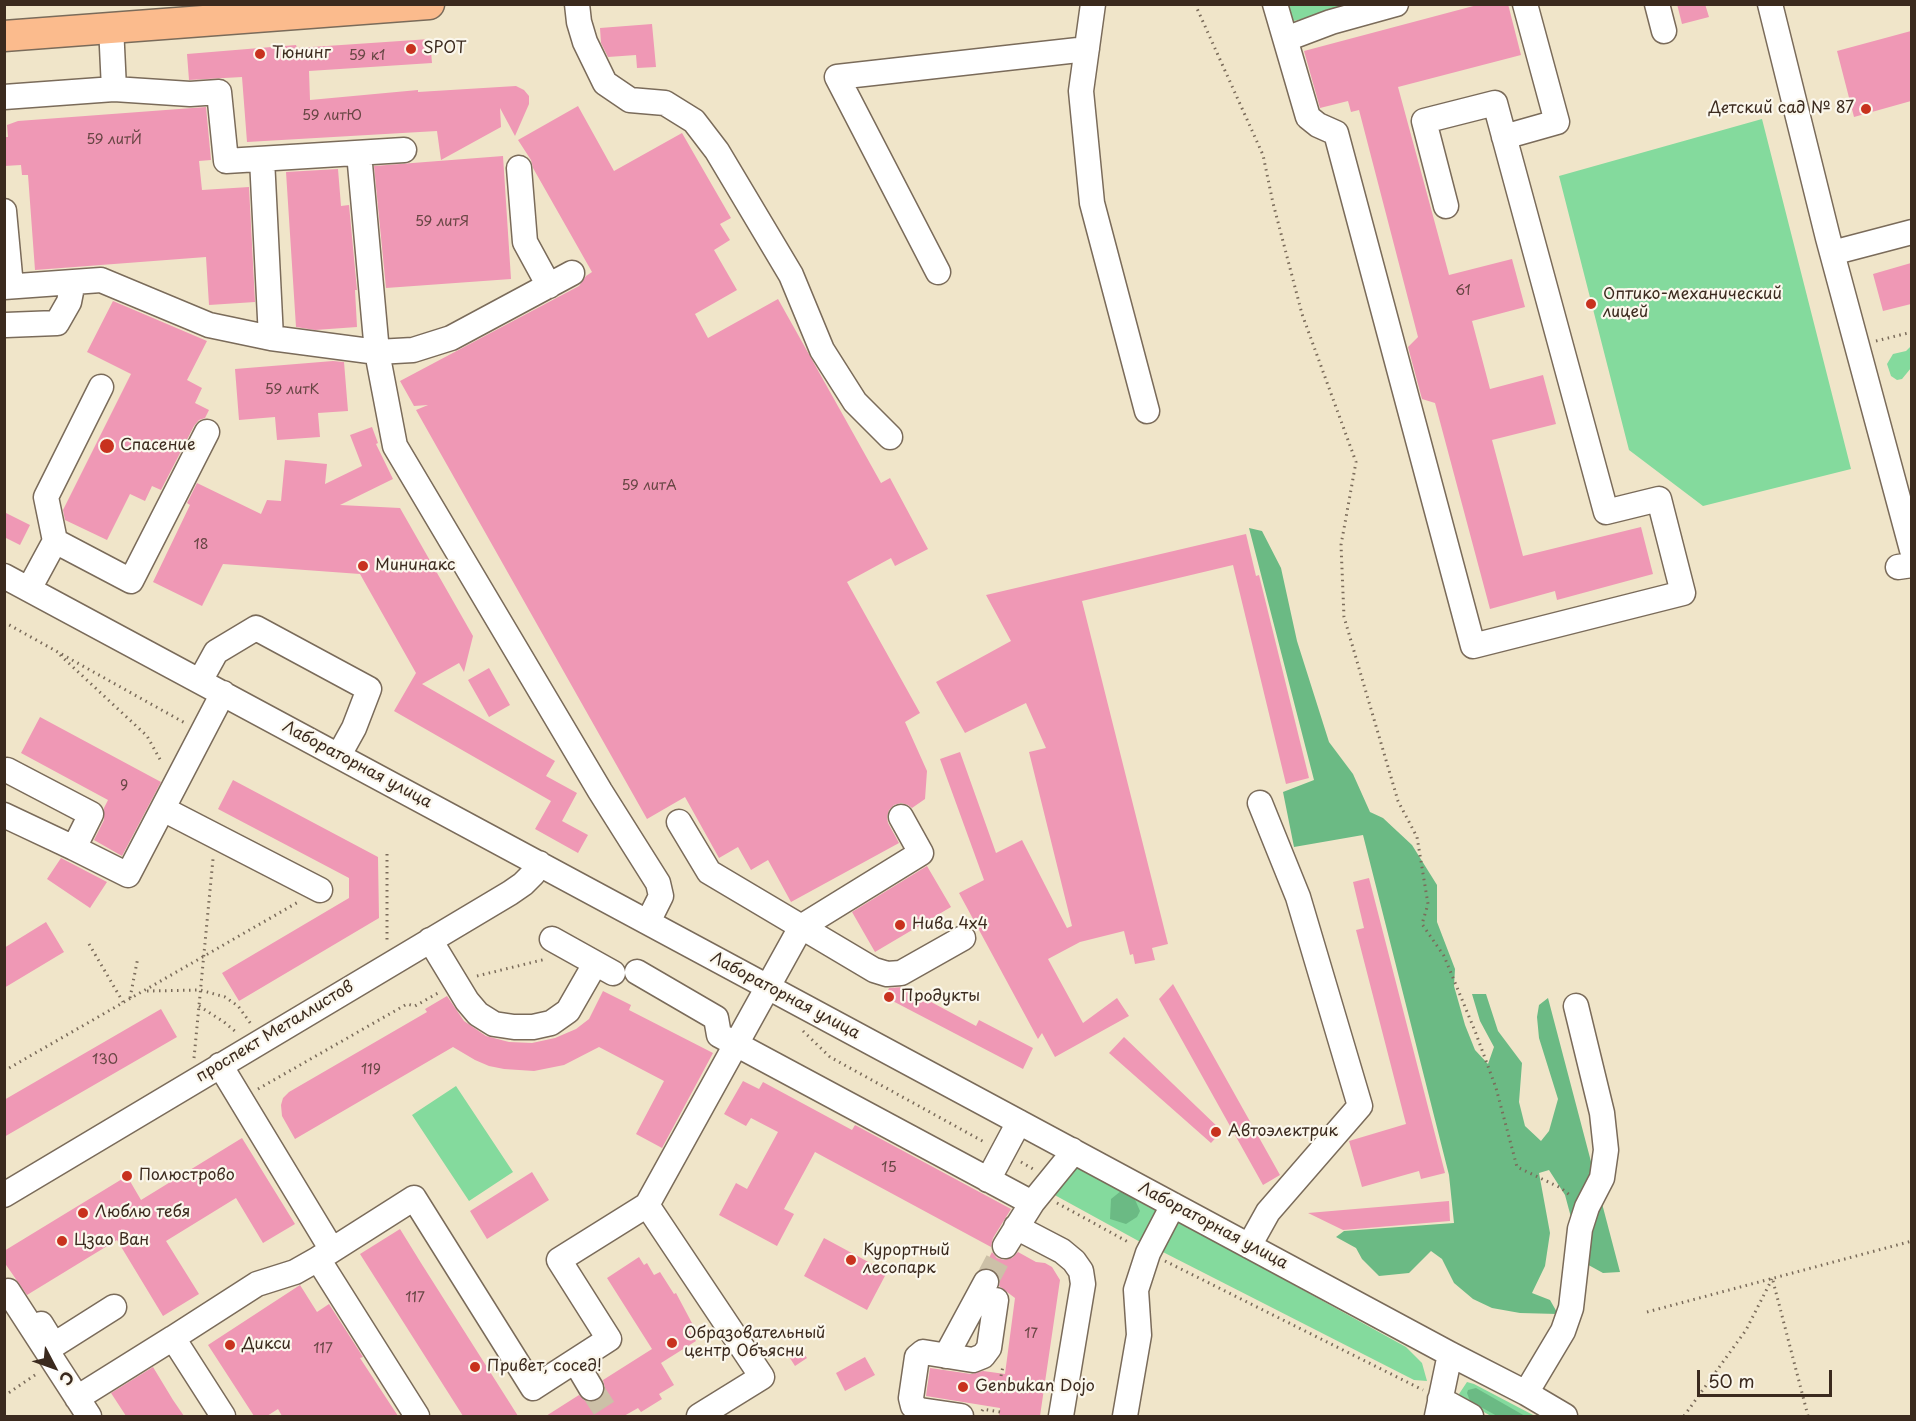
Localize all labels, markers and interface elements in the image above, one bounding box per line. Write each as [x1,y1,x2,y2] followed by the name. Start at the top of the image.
[423,39,466,59] place label: SPOT
[404,42,418,56] marker: SPOT
[272,44,331,64] place label: Тюнинг
[253,47,267,61] marker: Тюнинг
[349,48,385,64] house number: 59 к1
[1709,99,1854,119] place label: Детский сад № 87
[1859,102,1873,116] marker: Детский сад № 87
[302,108,362,124] house number: 59 литЮ
[86,132,142,148] house number: 59 литЙ
[415,214,469,230] house number: 59 литЯ
[1455,283,1471,299] house number: 61
[1603,285,1782,323] place label: Оптико-механический лицей
[1584,297,1598,311] marker: Оптико-механический лицей
[265,382,319,398] house number: 59 литК
[120,436,196,456] place label: Спасение
[98,437,116,455] marker: Спасение
[621,478,677,494] house number: 59 литА
[193,537,209,553] house number: 18
[375,556,455,576] place label: Мининакс
[356,559,370,573] marker: Мининакс
[279,717,435,813] street label: Лабораторная улица
[120,778,128,794] house number: 9
[912,915,988,935] place label: Нива 4х4
[893,918,907,932] marker: Нива 4х4
[707,948,863,1044] street label: Лабораторная улица
[193,977,357,1087] street label: проспект Металлистов
[901,987,980,1007] place label: Продукты
[882,990,896,1004] marker: Продукты
[92,1052,118,1068] house number: 130
[361,1062,381,1078] house number: 119
[1228,1122,1338,1142] place label: Автоэлектрик
[1209,1125,1223,1139] marker: Автоэлектрик
[881,1160,897,1176] house number: 15
[139,1166,235,1186] place label: Полюстрово
[120,1169,134,1183] marker: Полюстрово
[1135,1178,1291,1274] street label: Лабораторная улица
[95,1203,190,1223] place label: Люблю тебя
[76,1206,90,1220] marker: Люблю тебя
[74,1231,149,1251] place label: Цзао Ван
[55,1234,69,1248] marker: Цзао Ван
[863,1241,950,1279] place label: Курортный лесопарк
[844,1253,858,1267] marker: Курортный лесопарк
[405,1290,425,1306] house number: 117
[684,1324,826,1362] place label: Образовательный центр Объясни
[1024,1326,1038,1342] house number: 17
[242,1335,291,1355] place label: Дикси
[665,1336,679,1350] marker: Образовательный центр Объясни
[24,1337,84,1397] north arrow
[223,1338,237,1352] marker: Дикси
[313,1341,333,1357] house number: 117
[487,1357,602,1377] place label: Привет, сосед!
[1700,1358,1835,1396] scale bar
[468,1360,482,1374] marker: Привет, сосед!
[55,1366,81,1391] text: С
[1708,1367,1755,1394] text: 50 m
[975,1377,1095,1397] place label: Genbukan Dojo
[956,1380,970,1394] marker: Genbukan Dojo

